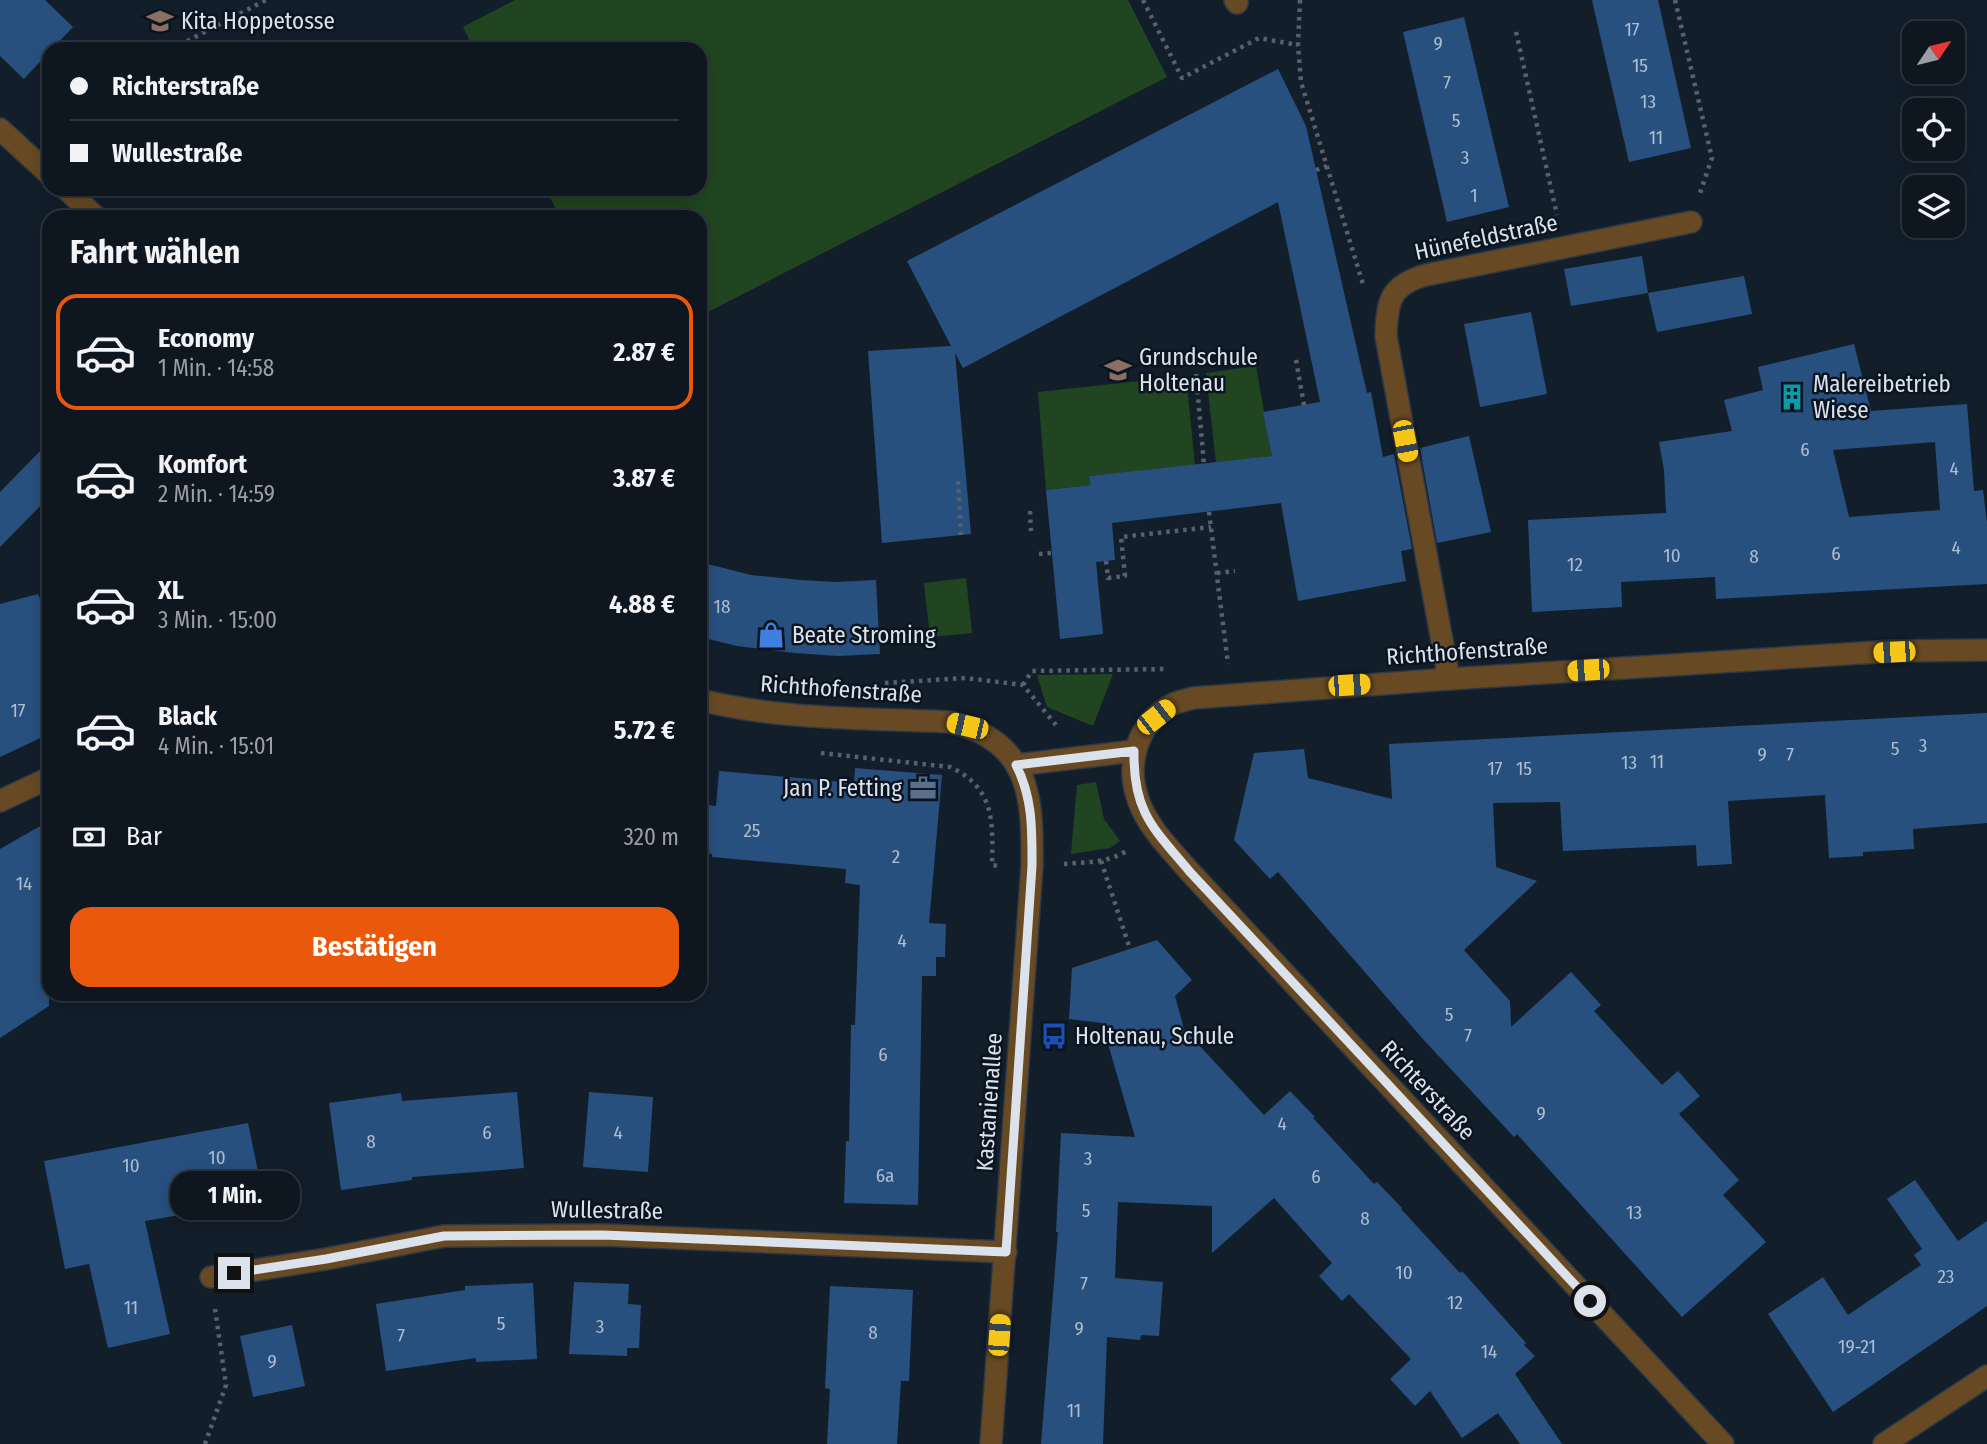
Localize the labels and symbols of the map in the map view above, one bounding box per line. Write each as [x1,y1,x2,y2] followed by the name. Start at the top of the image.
[145,6,175,36] school or university icon: Kita Hoppetosse
[181,7,335,35] place label: Kita Hoppetosse
[1624,18,1640,41] house number: 17
[1902,21,1965,84] north arrow
[1433,32,1443,55] house number: 9
[1632,54,1648,77] house number: 15
[1443,71,1451,94] house number: 7
[1640,90,1656,113] house number: 13
[1452,109,1460,132] house number: 5
[1649,126,1663,149] house number: 11
[1461,146,1469,169] house number: 3
[1470,184,1478,207] house number: 1
[1412,208,1560,266] street label: Hünefeldstraße
[1139,343,1258,397] place label: Grundschule Holtenau
[1103,355,1133,385] school or university icon: Grundschule Holtenau
[1813,370,1951,424] place label: Malereibetrieb Wiese
[1777,382,1807,412] building icon: Malereibetrieb Wiese
[1391,418,1420,464] car
[1800,438,1810,461] house number: 6
[1949,457,1959,480] house number: 4
[1951,536,1961,559] house number: 4
[1831,542,1841,565] house number: 6
[1663,544,1681,567] house number: 10
[1749,545,1759,568] house number: 8
[1567,553,1583,576] house number: 12
[714,595,730,618] house number: 18
[756,620,786,650] shop icon: Beate Stroming
[792,621,936,649] place label: Beate Stroming
[1385,631,1549,671] street label: Richthofenstraße
[1873,640,1916,664] car
[1567,658,1610,682] car
[759,669,923,709] street label: Richthofenstraße
[1328,673,1371,697] car
[1133,696,1180,738] car
[10,699,26,722] house number: 17
[945,711,990,741] car
[1919,734,1927,757] house number: 3
[1891,737,1899,760] house number: 5
[1757,743,1767,766] house number: 9
[1786,743,1794,766] house number: 7
[1650,750,1664,773] house number: 11
[1621,751,1637,774] house number: 13
[1487,757,1503,780] house number: 17
[1516,757,1532,780] house number: 15
[908,773,938,803] office icon: Jan P. Fetting
[783,774,902,802] place label: Jan P. Fetting
[743,819,761,842] house number: 25
[892,845,900,868] house number: 2
[16,872,32,895] house number: 14
[897,929,907,952] house number: 4
[1445,1003,1453,1026] house number: 5
[1039,1021,1069,1051] bus stop icon: Holtenau, Schule
[1075,1022,1234,1050] place label: Holtenau, Schule
[1464,1024,1472,1047] house number: 7
[970,1032,1008,1172] street label: Kastanienallee
[1375,1034,1481,1146] street label: Richterstraße
[878,1043,888,1066] house number: 6
[1536,1102,1546,1125] house number: 9
[1277,1112,1287,1135] house number: 4
[482,1121,492,1144] house number: 6
[613,1121,623,1144] house number: 4
[366,1130,376,1153] house number: 8
[208,1146,226,1169] house number: 10
[1084,1147,1092,1170] house number: 3
[122,1154,140,1177] house number: 10
[876,1164,894,1187] house number: 6a
[1311,1165,1321,1188] house number: 6
[169,1172,299,1220] callout: 1 Min.
[551,1195,663,1225] street label: Wullestraße
[1082,1199,1090,1222] house number: 5
[1626,1201,1642,1224] house number: 13
[1360,1207,1370,1230] house number: 8
[218,1257,250,1289] route end
[1395,1261,1413,1284] house number: 10
[1938,1265,1954,1288] house number: 23
[1080,1272,1088,1295] house number: 7
[1574,1285,1606,1317] route start
[1447,1291,1463,1314] house number: 12
[124,1296,138,1319] house number: 11
[497,1312,505,1335] house number: 5
[988,1313,1011,1357] car
[596,1315,604,1338] house number: 3
[1074,1317,1084,1340] house number: 9
[868,1321,878,1344] house number: 8
[397,1324,405,1347] house number: 7
[1838,1335,1876,1358] house number: 19-21
[1481,1340,1497,1363] house number: 14
[267,1350,277,1373] house number: 9
[1067,1399,1081,1422] house number: 11

